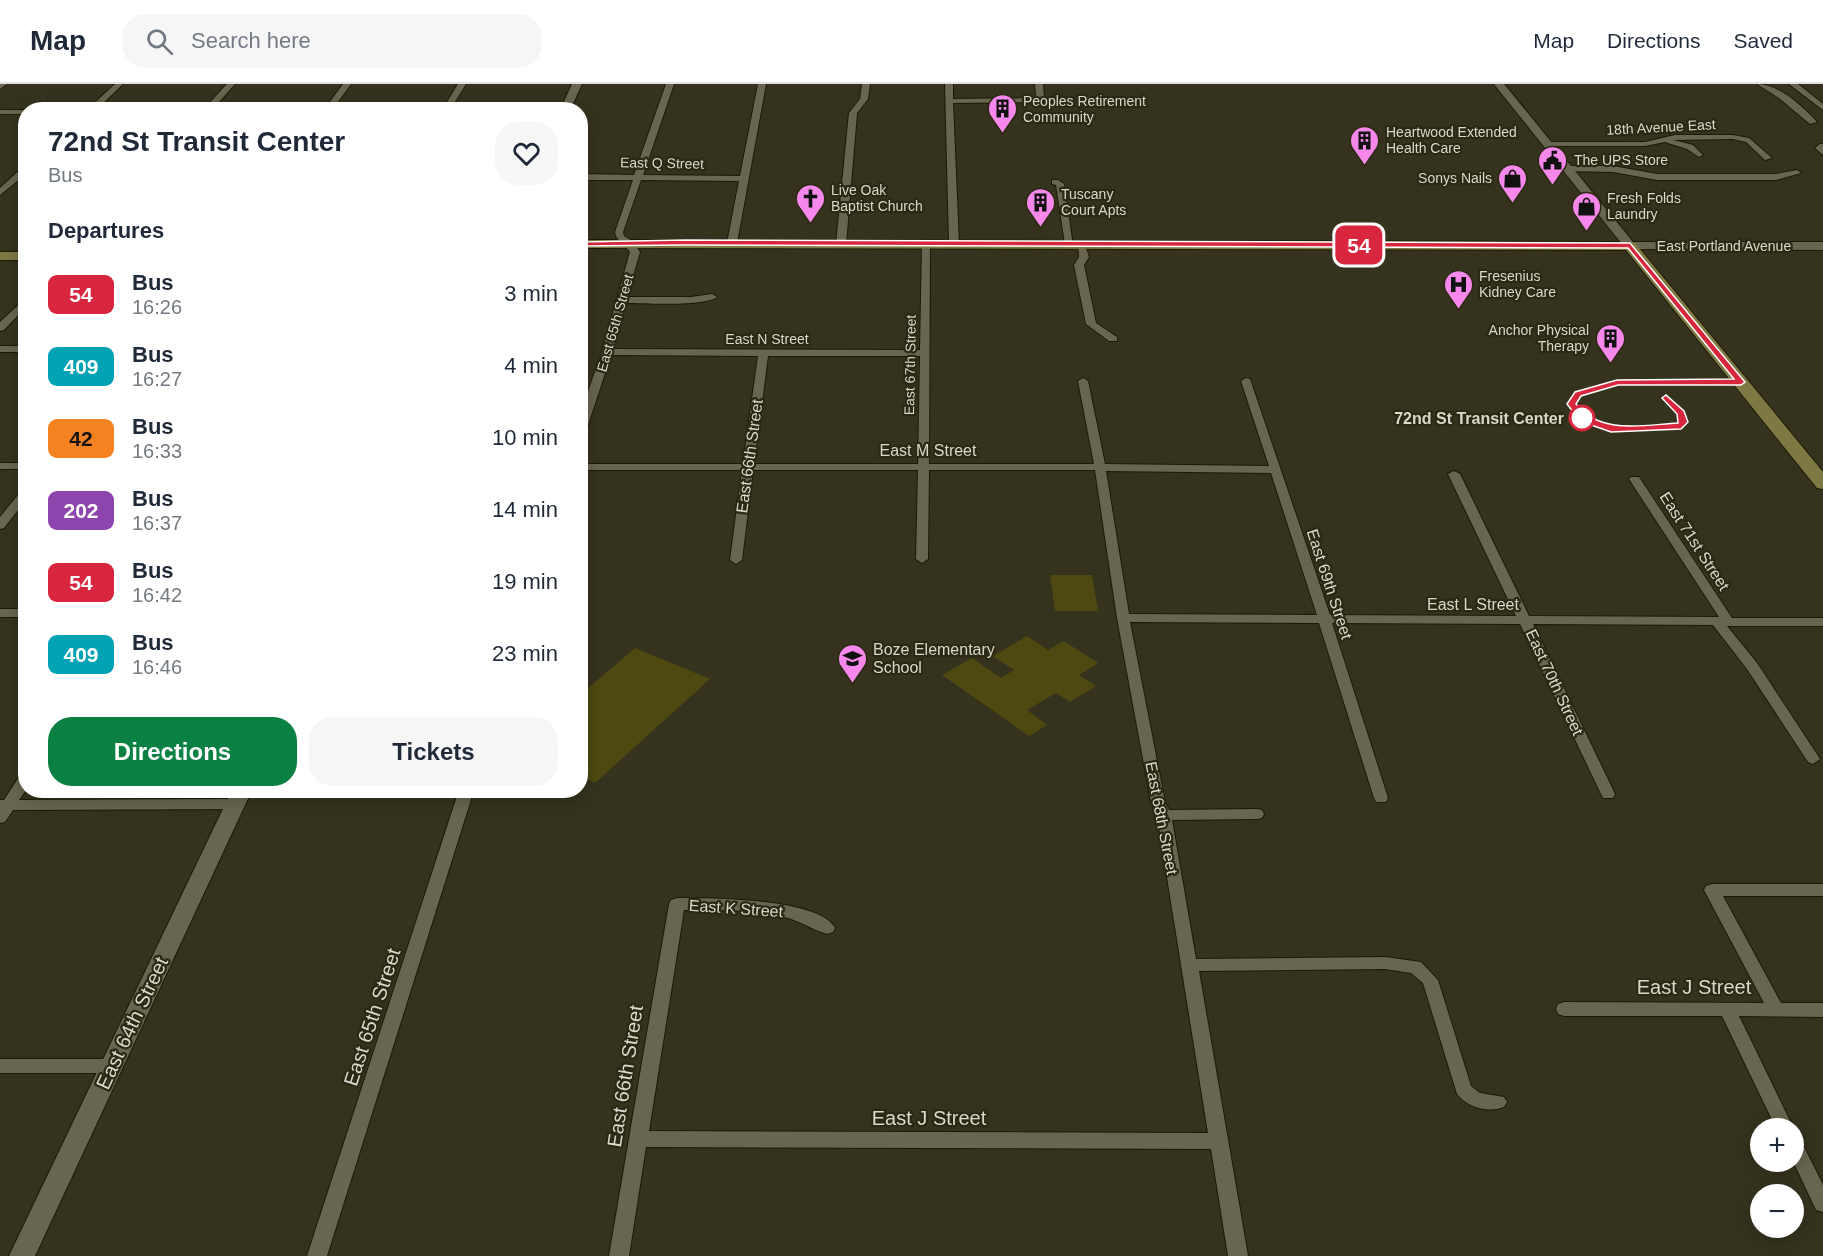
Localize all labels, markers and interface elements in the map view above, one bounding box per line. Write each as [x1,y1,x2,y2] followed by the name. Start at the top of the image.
[122,14,542,68] search box
[30,25,86,56] text: Map
[143,25,176,58] icon: search
[191,28,311,53] text: Search here
[1533,29,1574,52] text: Map
[1607,29,1700,52] text: Directions
[1733,29,1793,52] text: Saved
[986,93,1018,135] building icon: Peoples Retirement Community
[1023,93,1146,125] place label: Peoples Retirement Community
[1606,116,1716,138] street label: 18th Avenue East
[495,122,558,185] button: heart
[1349,124,1381,166] building icon: Heartwood Extended Health Care
[1386,124,1517,156] place label: Heartwood Extended Health Care
[48,126,345,157] text: 72nd St Transit Center
[1537,144,1569,186] public building icon: The UPS Store
[1574,152,1668,168] place label: The UPS Store
[620,154,704,172] street label: East Q Street
[1497,162,1529,204] shop icon: Sonys Nails
[48,164,82,186] text: Bus
[1418,170,1492,186] place label: Sonys Nails
[794,182,826,224] church icon: Live Oak Baptist Church
[831,182,923,214] place label: Live Oak Baptist Church
[1024,186,1056,228] building icon: Tuscany Court Apts
[1061,186,1126,218] place label: Tuscany Court Apts
[1570,190,1602,232] shop icon: Fresh Folds Laundry
[1607,190,1681,222] place label: Fresh Folds Laundry
[48,218,164,243] text: Departures
[1332,226,1386,264] line badge: 54
[1347,234,1371,257] text: 54
[1657,238,1791,254] street label: East Portland Avenue
[1442,268,1474,310] hospital icon: Fresenius Kidney Care
[1479,268,1556,300] place label: Fresenius Kidney Care
[132,270,174,295] text: Bus
[593,272,637,373] street label: East 65th Street
[504,281,558,306] text: 3 min
[69,283,93,306] text: 54
[132,296,182,318] text: 16:26
[901,315,919,415] street label: East 67th Street
[1489,322,1589,354] place label: Anchor Physical Therapy
[1594,322,1626,364] building icon: Anchor Physical Therapy
[725,331,809,347] street label: East N Street
[132,342,174,367] text: Bus
[504,353,558,378] text: 4 min
[63,355,99,378] text: 409
[132,368,182,390] text: 16:27
[733,398,766,514] street label: East 66th Street
[1569,405,1595,431] marker: 72nd St Transit Center
[1394,410,1564,427] place label: 72nd St Transit Center
[132,414,174,439] text: Bus
[492,425,558,450] text: 10 min
[69,427,93,450] text: 42
[132,440,182,462] text: 16:33
[880,442,977,459] street label: East M Street
[132,486,174,511] text: Bus
[1656,489,1733,594] street label: East 71st Street
[492,497,558,522] text: 14 min
[63,499,99,522] text: 202
[132,512,182,534] text: 16:37
[1304,527,1356,642] street label: East 69th Street
[132,558,174,583] text: Bus
[492,569,558,594] text: 19 min
[69,571,93,594] text: 54
[132,584,182,606] text: 16:42
[1427,596,1520,613] street label: East L Street
[1523,627,1587,738] street label: East 70th Street
[132,630,174,655] text: Bus
[492,641,558,666] text: 23 min
[873,641,995,676] place label: Boze Elementary School
[836,642,868,684] school or university icon: Boze Elementary School
[63,643,99,666] text: 409
[132,656,182,678] text: 16:46
[48,717,297,786] button: Directions
[309,717,558,786] button: Tickets
[1142,760,1181,877] street label: East 68th Street
[688,897,784,920] street label: East K Street
[339,945,405,1089] street label: East 65th Street
[92,953,172,1093] street label: East 64th Street
[1637,976,1752,998] street label: East J Street
[603,1003,647,1149] street label: East 66th Street
[872,1107,987,1129] street label: East J Street
[1750,1118,1804,1238] map controls
[1750,1118,1804,1172] button: +
[1750,1184,1804,1238] button: −

